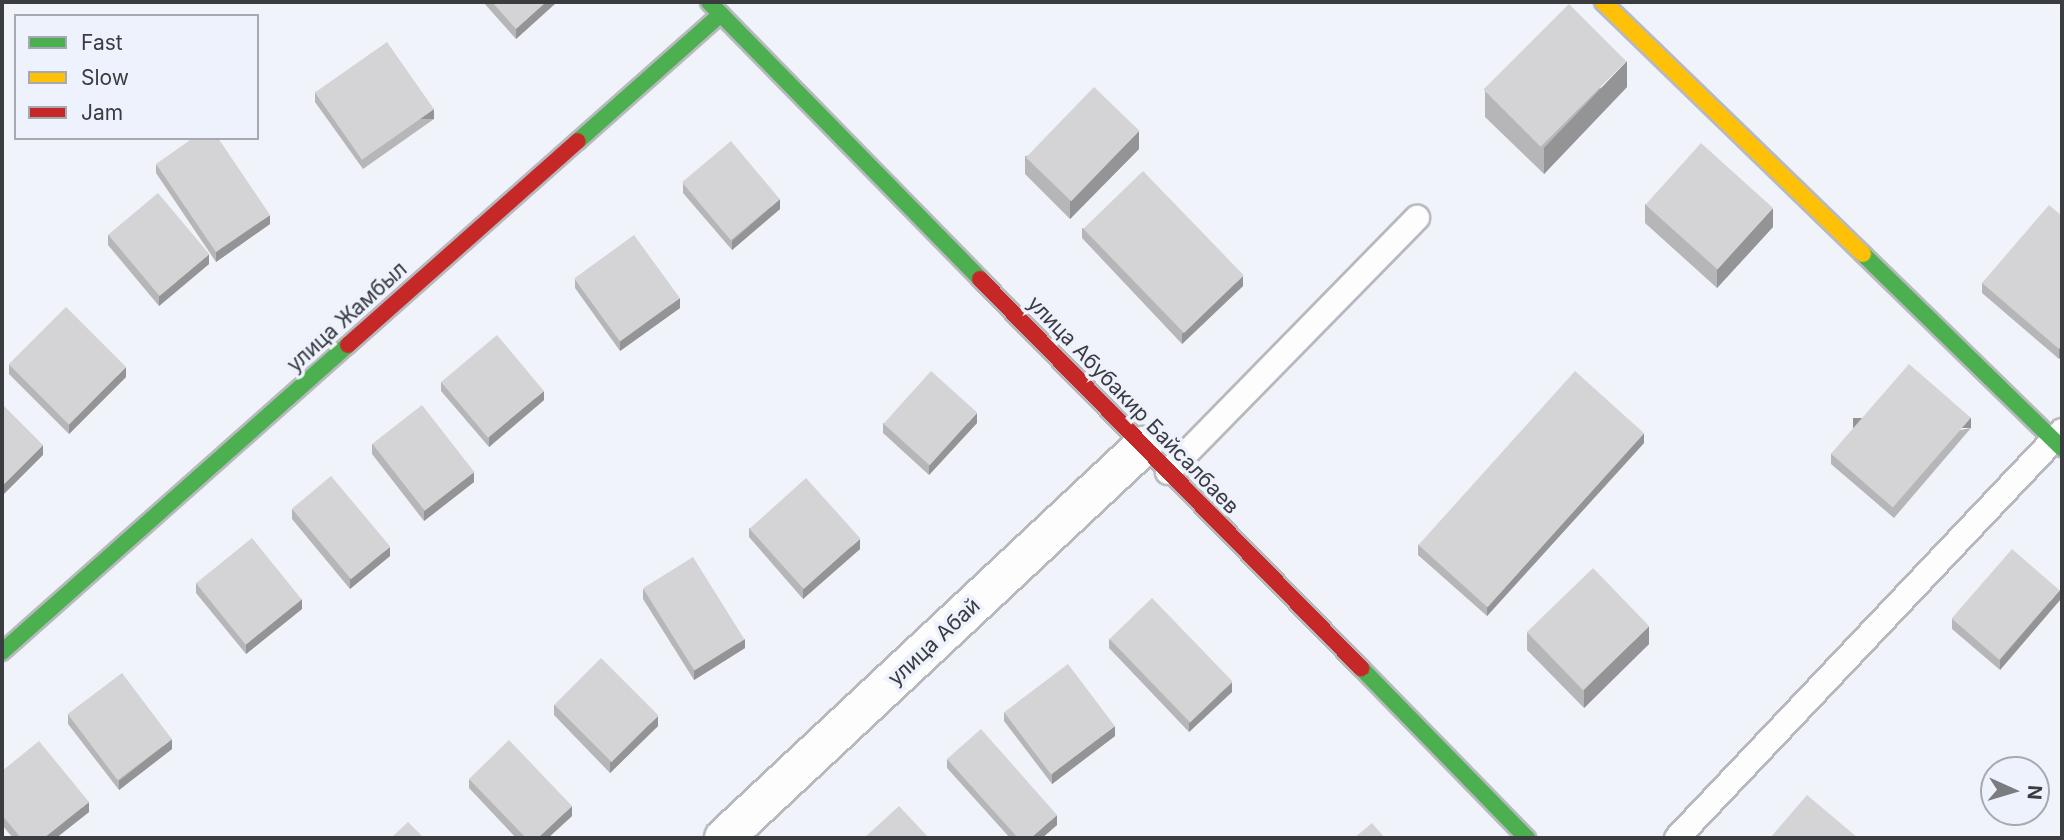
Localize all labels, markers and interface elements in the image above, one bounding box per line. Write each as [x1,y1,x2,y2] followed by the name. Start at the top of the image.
[14,14,259,140] legend
[81,30,123,55] text: Fast
[81,65,129,90] text: Slow
[81,100,123,125] text: Jam
[282,257,412,377] street label: улица Жамбыл
[1022,291,1244,519] street label: улица Абубакир Байсалбаев
[883,593,985,691] street label: улица Абай
[1980,756,2050,826] north arrow
[2022,784,2046,800] text: N

